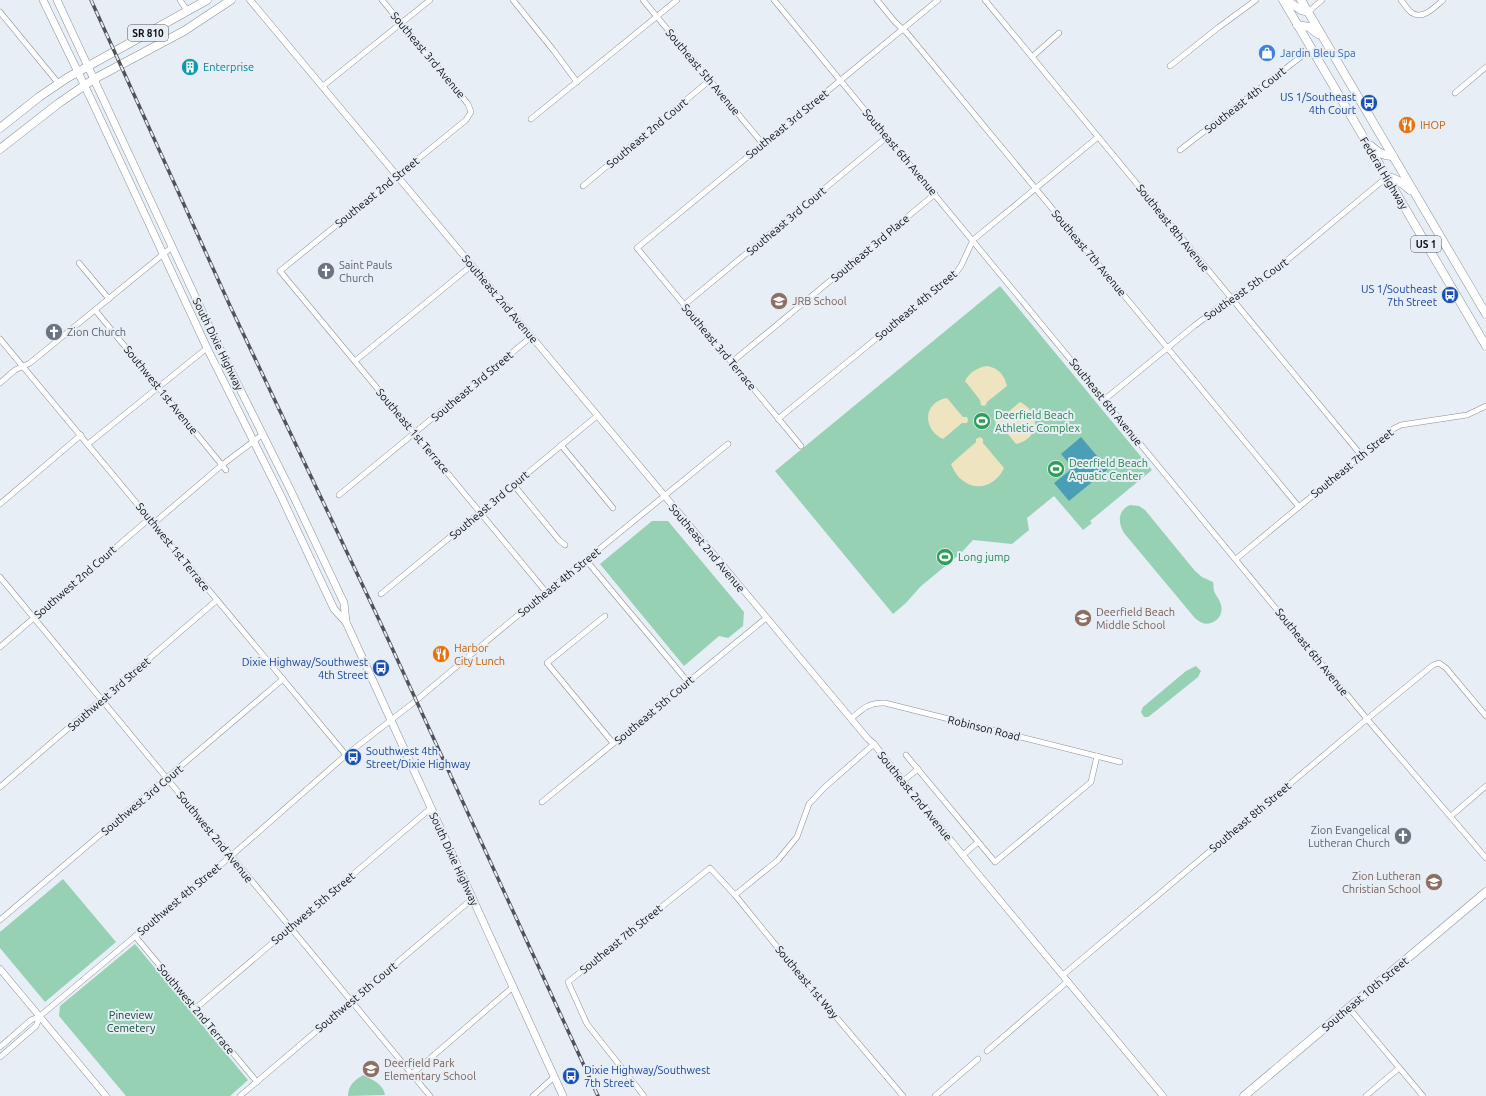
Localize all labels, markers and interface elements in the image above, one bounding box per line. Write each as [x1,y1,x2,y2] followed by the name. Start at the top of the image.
[388,9,468,101] street label: Southeast 3rd Avenue
[128,25,168,41] road number: SR 810
[663,26,743,118] street label: Southeast 5th Avenue
[1257,43,1277,63] shop icon: Jardin Bleu Spa
[1280,47,1356,59] place label: Jardin Bleu Spa
[180,57,200,77] building icon: Enterprise
[203,61,254,73] place label: Enterprise
[1202,64,1289,135] street label: Southeast 4th Court
[743,87,831,161] street label: Southeast 3rd Street
[1280,91,1357,116] place label: US 1/Southeast 4th Court
[1359,93,1379,113] bus stop icon: US 1/Southeast 4th Court
[604,95,690,170] street label: Southeast 2nd Court
[860,106,940,198] street label: Southeast 6th Avenue
[1397,115,1417,135] restaurant icon: IHOP
[1420,119,1446,131] place label: IHOP
[1358,135,1411,212] street label: Federal Highway
[333,154,422,230] street label: Southeast 2nd Street
[1134,182,1212,274] street label: Southeast 8th Avenue
[744,184,829,258] street label: Southeast 3rd Court
[1049,207,1129,299] street label: Southeast 7th Avenue
[829,212,911,284] street label: Southeast 3rd Place
[1411,236,1441,252] road number: US 1
[460,253,540,345] street label: Southeast 2nd Avenue
[1202,255,1291,323] street label: Southeast 5th Court
[339,259,393,284] place label: Saint Pauls Church
[316,261,336,281] church icon: Saint Pauls Church
[873,267,960,343] street label: Southeast 4th Street
[1361,283,1438,308] place label: US 1/Southeast 7th Street
[1440,285,1460,305] bus stop icon: US 1/Southeast 7th Street
[769,291,789,311] school or university icon: JRB School
[792,295,847,307] place label: JRB School
[190,296,246,393] street label: South Dixie Highway
[680,302,758,392] street label: Southeast 3rd Terrace
[44,322,64,342] church icon: Zion Church
[67,326,126,338] place label: Zion Church
[122,343,200,437] street label: Southwest 1st Avenue
[429,348,516,424] street label: Southeast 3rd Street
[1067,356,1145,448] street label: Southeast 6th Avenue
[374,386,452,476] street label: Southeast 1st Terrace
[995,409,1080,434] place label: Deerfield Beach Athletic Complex
[972,411,992,431] sports icon: Deerfield Beach Athletic Complex
[1308,426,1396,500] street label: Southeast 7th Street
[1069,457,1148,482] place label: Deerfield Beach Aquatic Center
[1046,459,1066,479] sports icon: Deerfield Beach Aquatic Center
[447,468,532,542] street label: Southeast 3rd Court
[134,501,212,593] street label: Southwest 1st Terrace
[667,502,747,594] street label: Southeast 2nd Avenue
[32,543,119,621] street label: Southwest 2nd Court
[515,545,603,619] street label: Southeast 4th Street
[935,547,955,567] sports icon: Long jump
[958,551,1010,563] place label: Long jump
[1096,606,1175,631] place label: Deerfield Beach Middle School
[1273,606,1351,698] street label: Southeast 6th Avenue
[1073,608,1093,628] school or university icon: Deerfield Beach Middle School
[454,642,505,667] place label: Harbor City Lunch
[431,644,451,664] restaurant icon: Harbor City Lunch
[65,654,153,733] street label: Southwest 3rd Street
[242,656,369,681] place label: Dixie Highway/Southwest 4th Street
[371,658,391,678] bus stop icon: Dixie Highway/Southwest 4th Street
[612,673,697,747] street label: Southeast 5th Court
[947,713,1021,743] street label: Robinson Road
[366,745,471,770] place label: Southwest 4th Street/Dixie Highway
[343,747,363,767] bus stop icon: Southwest 4th Street/Dixie Highway
[875,749,955,843] street label: Southeast 2nd Avenue
[99,762,186,838] street label: Southwest 3rd Court
[1207,779,1294,855] street label: Southeast 8th Street
[175,789,255,885] street label: Southwest 2nd Avenue
[427,811,481,908] street label: South Dixie Highway
[1308,824,1390,849] place label: Zion Evangelical Lutheran Church
[1393,826,1413,846] church icon: Zion Evangelical Lutheran Church
[135,860,224,937] street label: Southwest 4th Street
[269,869,358,946] street label: Southwest 5th Street
[1342,870,1421,895] place label: Zion Lutheran Christian School
[1424,872,1444,892] school or university icon: Zion Lutheran Christian School
[577,902,665,976] street label: Southeast 7th Street
[773,943,841,1021] street label: Southeast 1st Way
[1320,954,1411,1034] street label: Southeast 10th Street
[313,959,400,1035] street label: Southwest 5th Court
[155,962,237,1056] street label: Southwest 2nd Terrace
[107,1009,156,1034] park label: Pineview Cemetery
[384,1057,476,1082] place label: Deerfield Park Elementary School
[361,1059,381,1079] school or university icon: Deerfield Park Elementary School
[584,1064,711,1089] place label: Dixie Highway/Southwest 7th Street
[561,1066,581,1086] bus stop icon: Dixie Highway/Southwest 7th Street

